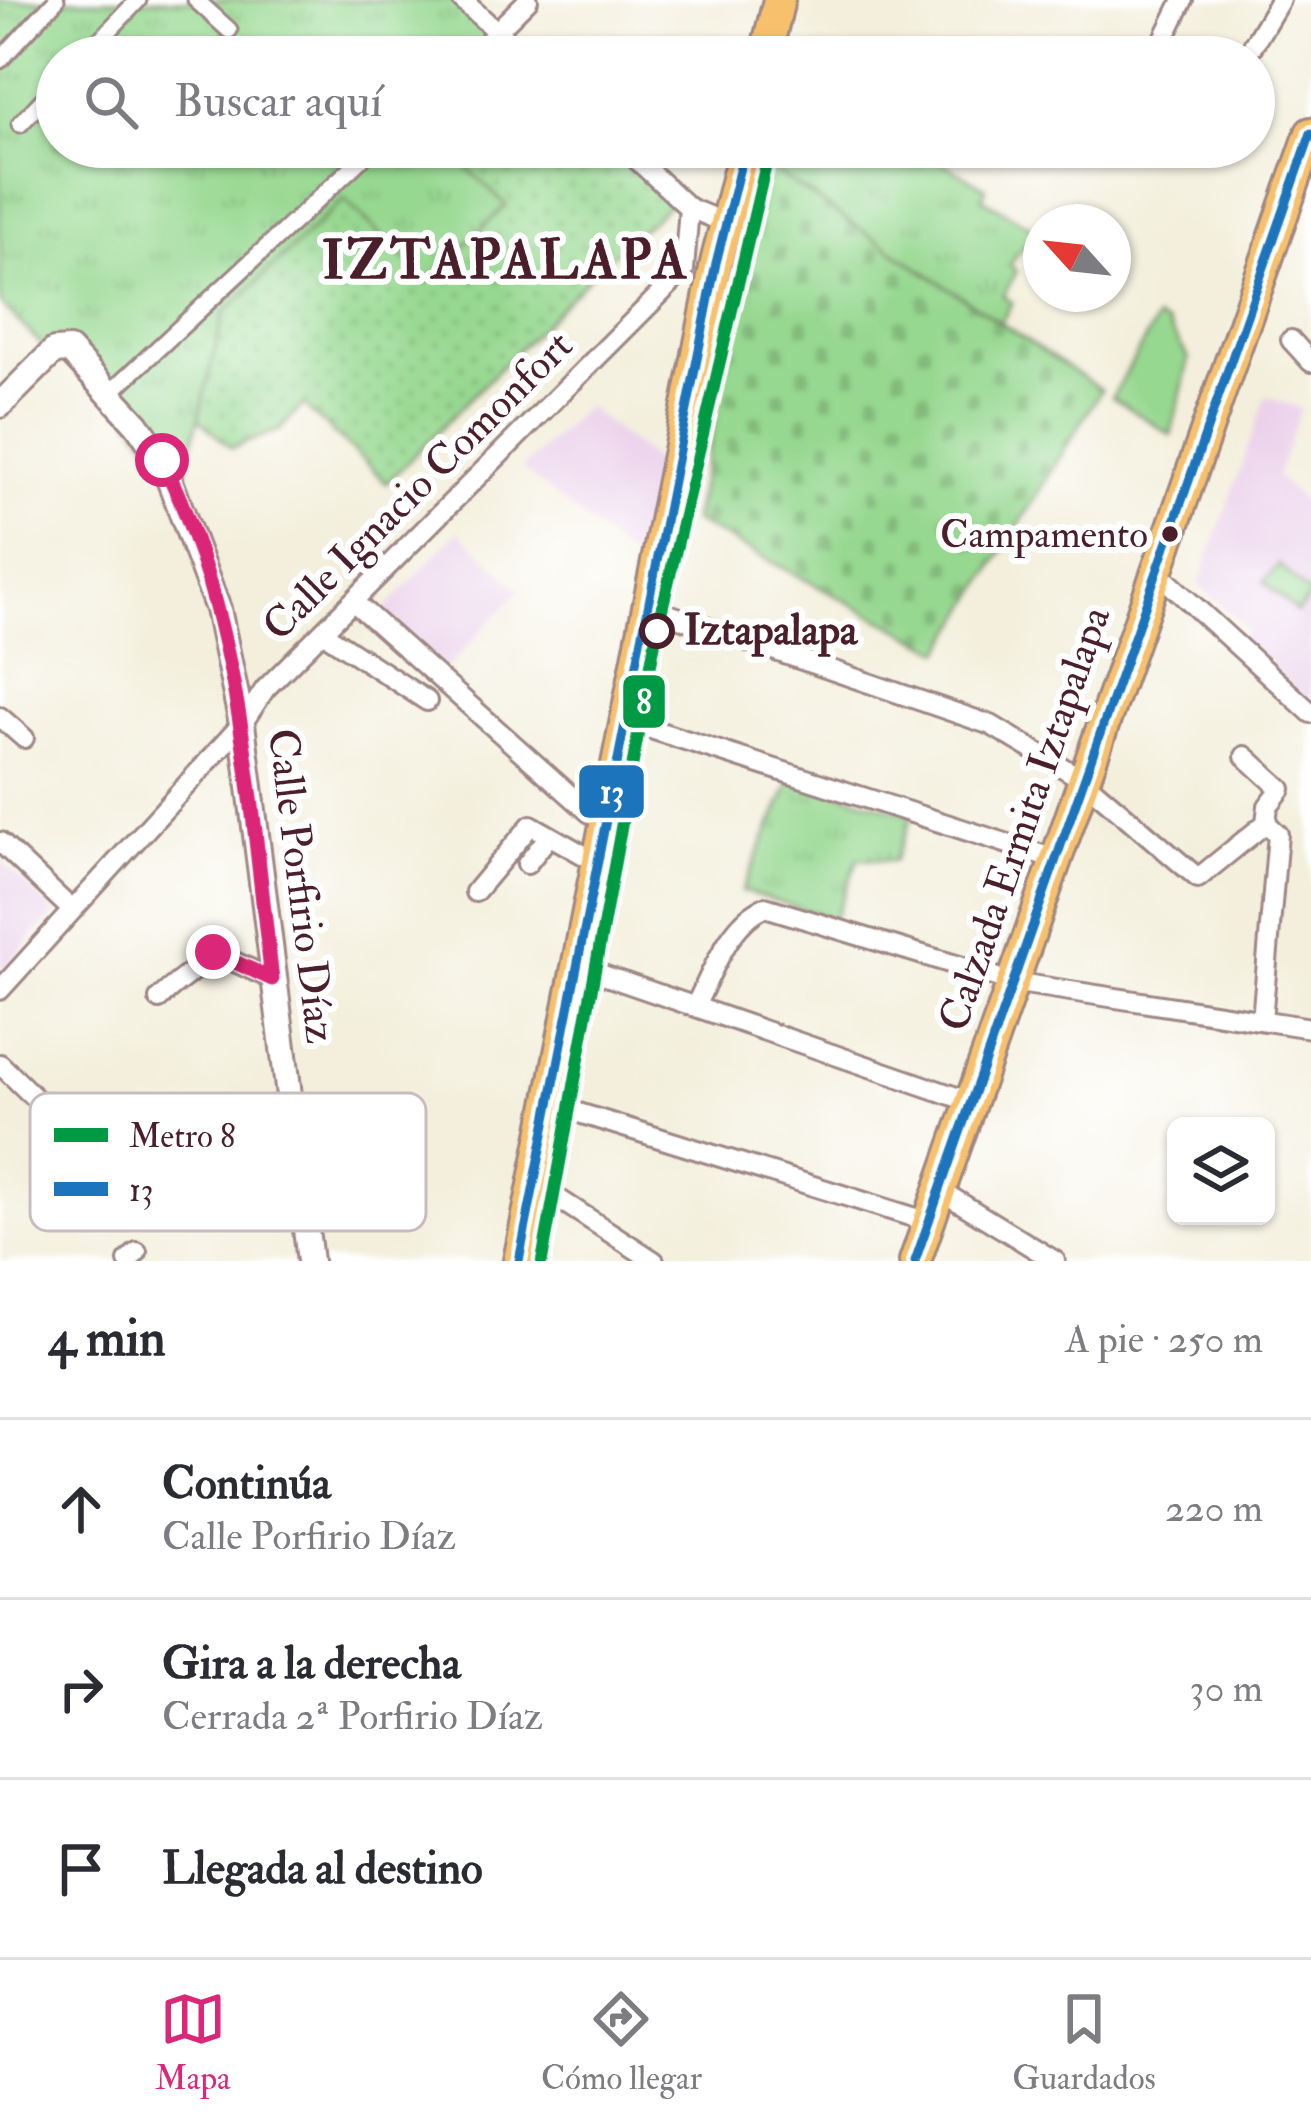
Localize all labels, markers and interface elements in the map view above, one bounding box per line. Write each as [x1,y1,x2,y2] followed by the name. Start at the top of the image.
[36,36,1275,168] search box
[78,69,144,135] icon: search
[174,74,382,130] text: Buscar aquí
[1023,204,1131,312] north arrow
[322,227,690,295] district label: IZTAPALAPA
[252,320,584,652] street label: Calle Ignacio Comonfort
[135,433,189,487] route start
[940,510,1148,559] place label: Campamento
[1159,523,1181,545] marker: Campamento
[928,599,1122,1038] street label: Calzada Ermita Iztapalapa
[684,605,859,657] place label: Iztapalapa
[641,615,673,647] marker: Iztapalapa
[621,673,667,730] line badge: 8
[636,682,652,723] text: 8
[256,726,346,1046] street label: Calle Porfirio Díaz
[577,763,646,820] line badge: 13
[600,772,624,813] text: 13
[186,925,240,979] route end
[30,1093,426,1231] legend
[129,1116,235,1157] text: Metro 8
[1167,1117,1275,1225] map controls
[1167,1117,1275,1225] button: layers
[129,1170,153,1211] text: 13
[48,1307,166,1371] text: 4 min
[1065,1315,1263,1364] text: A pie · 250 m
[162,1456,331,1512] text: Continúa
[48,1476,114,1542] icon: ahead
[1165,1484,1263,1533] text: 220 m
[162,1512,456,1561] text: Calle Porfirio Díaz
[162,1636,461,1692] text: Gira a la derecha
[48,1656,114,1722] icon: right
[1190,1664,1263,1713] text: 30 m
[162,1692,543,1741] text: Cerrada 2ª Porfirio Díaz
[48,1836,114,1902] icon: arrive
[162,1841,483,1897] text: Llegada al destino
[155,1986,231,2099] tab: Mapa
[541,1986,702,2099] tab: Cómo llegar
[1012,1986,1156,2099] tab: Guardados

